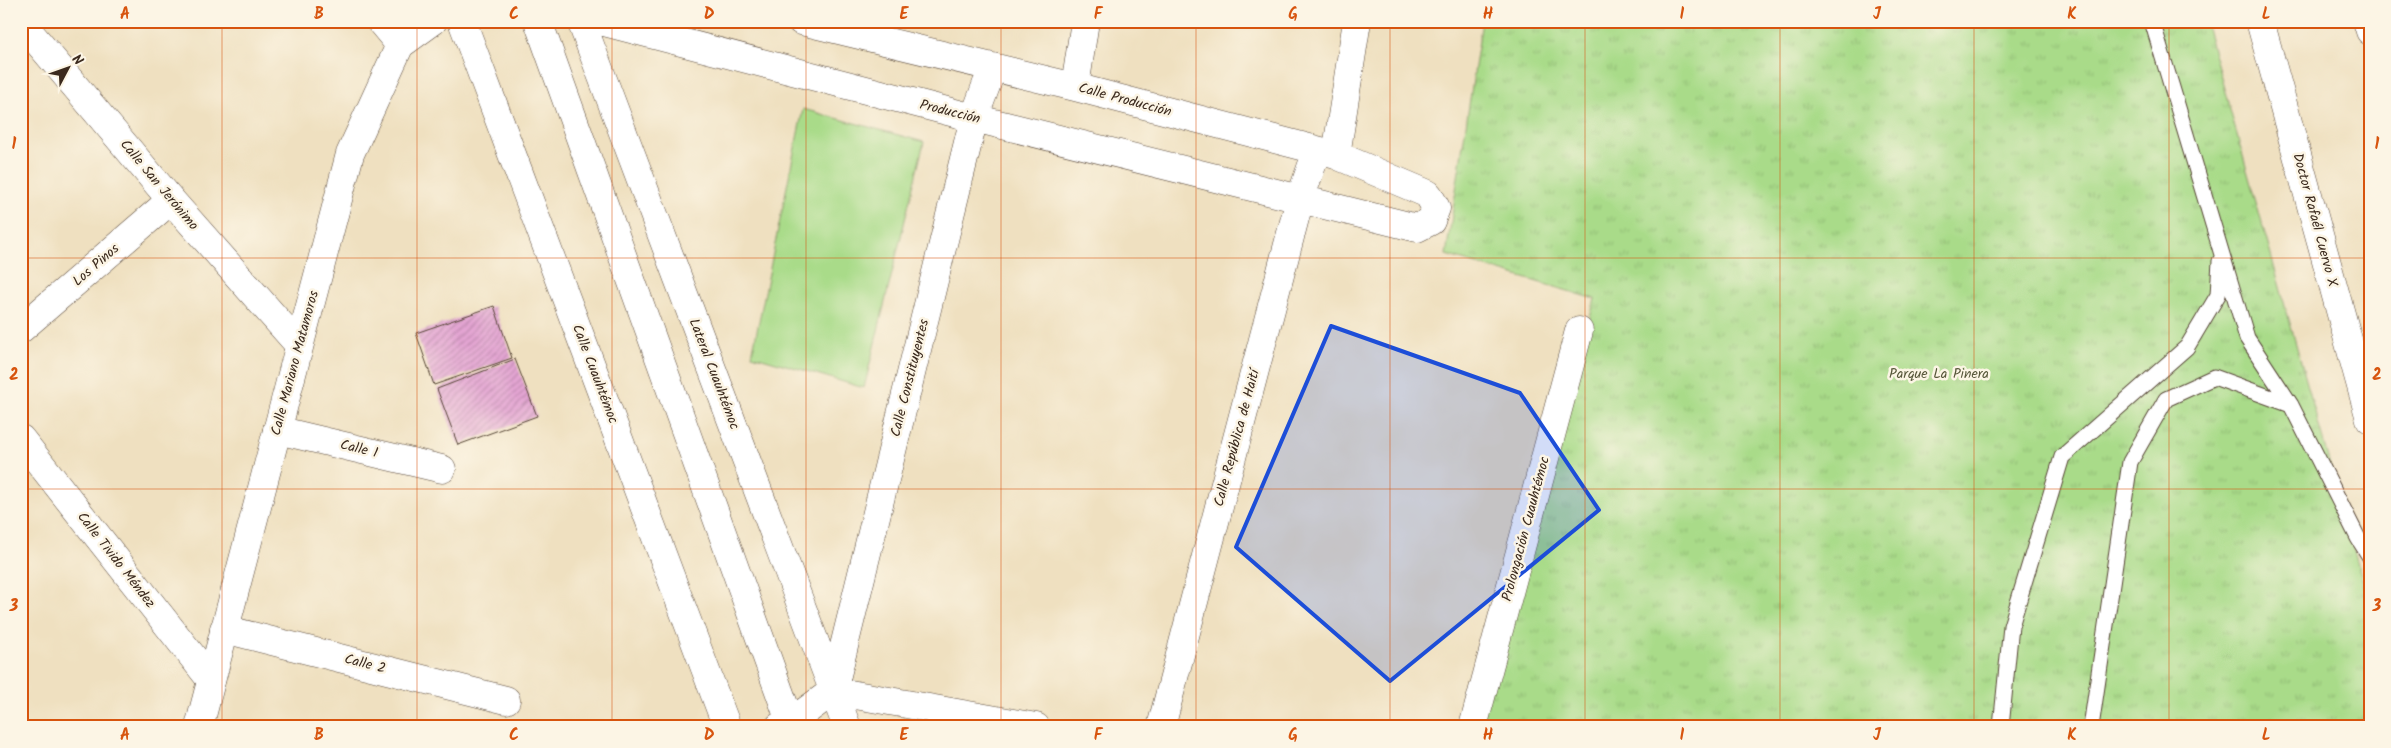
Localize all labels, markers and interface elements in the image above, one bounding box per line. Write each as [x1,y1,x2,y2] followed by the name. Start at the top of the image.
[120,2,130,27] text: A
[314,2,324,27] text: B
[509,2,519,27] text: C
[704,2,715,27] text: D
[900,2,910,27] text: E
[1094,2,1104,27] text: F
[1288,2,1298,27] text: G
[1483,2,1493,27] text: H
[1680,2,1685,27] text: I
[1873,2,1882,27] text: J
[2067,2,2077,27] text: K
[2262,2,2270,27] text: L
[42,42,92,92] north arrow
[66,50,88,71] text: N
[1076,77,1174,123] street label: Calle Producción
[917,94,983,130] street label: Producción
[12,132,17,157] text: 1
[2375,132,2380,157] text: 1
[114,135,204,235] street label: Calle San Jerónimo
[2287,150,2344,290] street label: Doctor Rafaél Cuervo X
[68,238,124,292] street label: Los Pinos
[265,288,325,438] street label: Calle Mariano Matamoros
[683,315,745,433] street label: Lateral Cuauhtémoc
[885,317,935,439] street label: Calle Constituyentes
[566,321,624,427] street label: Calle Cuauhtémoc
[9,363,19,388] text: 2
[1889,363,1989,385] park label: Parque La Pinera
[2372,363,2382,388] text: 2
[1208,364,1267,509] street label: Calle República de Haití
[338,434,380,464] street label: Calle 1
[1496,454,1556,604] street label: Prolongación Cuauhtémoc
[71,507,161,613] street label: Calle Tivido Méndez
[9,594,19,619] text: 3
[2372,594,2382,619] text: 3
[342,648,388,680] street label: Calle 2
[120,723,130,748] text: A
[314,723,324,748] text: B
[509,723,519,748] text: C
[704,723,715,748] text: D
[900,723,910,748] text: E
[1094,723,1104,748] text: F
[1288,723,1298,748] text: G
[1483,723,1493,748] text: H
[1680,723,1685,748] text: I
[1873,723,1882,748] text: J
[2067,723,2077,748] text: K
[2262,723,2270,748] text: L

